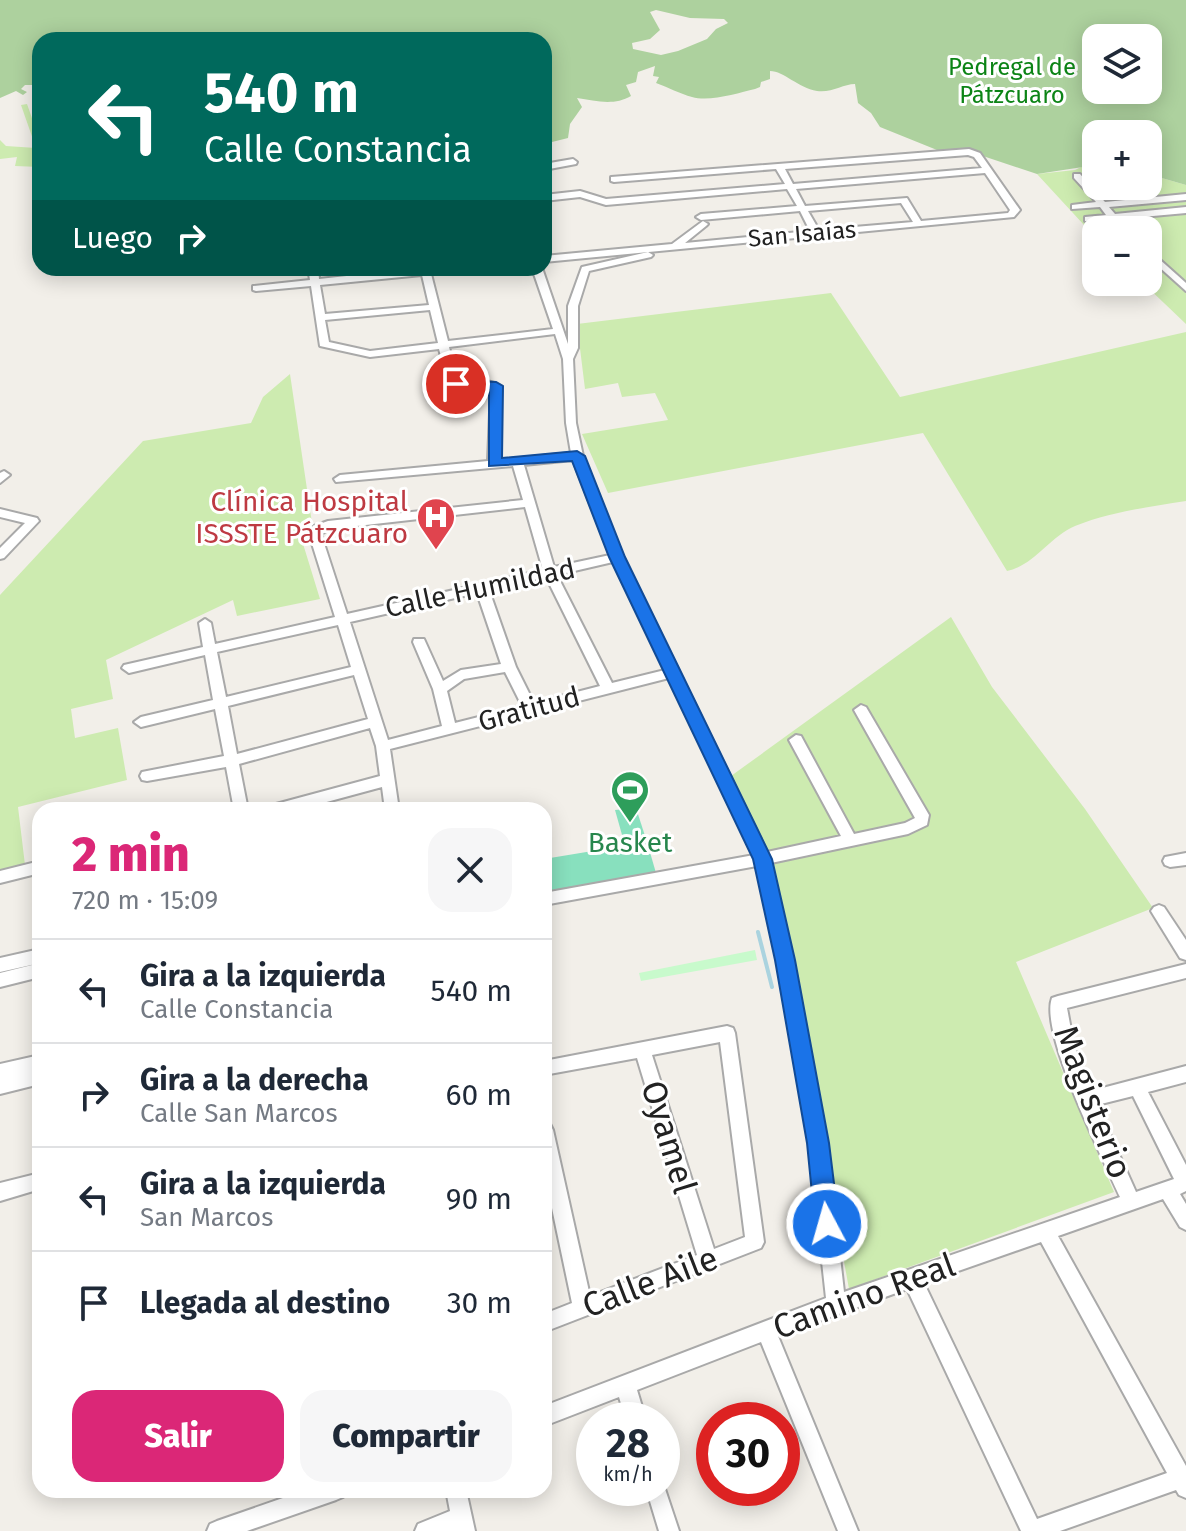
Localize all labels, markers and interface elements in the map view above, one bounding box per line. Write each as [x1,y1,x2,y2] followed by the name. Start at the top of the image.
[1082,24,1162,296] map controls
[1082,24,1162,104] button: layers
[948,53,1076,109] park label: Pedregal de Pátzcuaro
[204,60,359,127] text: 540 m
[72,64,176,168] icon: left
[1082,120,1162,200] button: +
[204,128,472,172] text: Calle Constancia
[747,215,857,253] street label: San Isaías
[169,216,213,260] icon: right
[1082,216,1162,296] button: −
[72,220,153,256] text: Luego
[422,350,490,418] pin
[434,362,478,406] icon: arrive
[195,485,408,550] place label: Clínica Hospital ISSSTE Pátzcuaro
[415,496,457,551] hospital icon: Clínica Hospital ISSSTE Pátzcuaro
[382,552,578,624] street label: Calle Humildad
[475,680,583,738] street label: Gratitud
[609,769,651,824] sports icon: Basket
[72,826,190,884] text: 2 min
[588,826,673,859] place label: Basket
[428,828,512,912] button: close
[72,885,218,916] text: 720 m · 15:09
[140,958,386,994] text: Gira a la izquierda
[72,969,116,1013] icon: left
[431,973,512,1009] text: 540 m
[140,994,333,1025] text: Calle Constancia
[1045,1020,1141,1184] street label: Magisterio
[140,1062,369,1098] text: Gira a la derecha
[72,1073,116,1117] icon: right
[632,1076,706,1198] street label: Oyamel
[446,1077,512,1113] text: 60 m
[140,1098,338,1129] text: Calle San Marcos
[140,1166,386,1202] text: Gira a la izquierda
[72,1177,116,1221] icon: left
[446,1181,512,1217] text: 90 m
[785,1182,869,1266] position arrow
[140,1202,273,1233] text: San Marcos
[577,1237,723,1327] street label: Calle Aile
[767,1244,961,1348] street label: Camino Real
[72,1281,116,1325] icon: arrive
[140,1285,390,1321] text: Llegada al destino
[447,1285,512,1321] text: 30 m
[72,1390,284,1482] button: Salir
[300,1390,512,1482] button: Compartir
[696,1402,800,1506] speed limit sign: 30
[606,1420,650,1468] text: 28
[603,1462,653,1486] text: km/h

